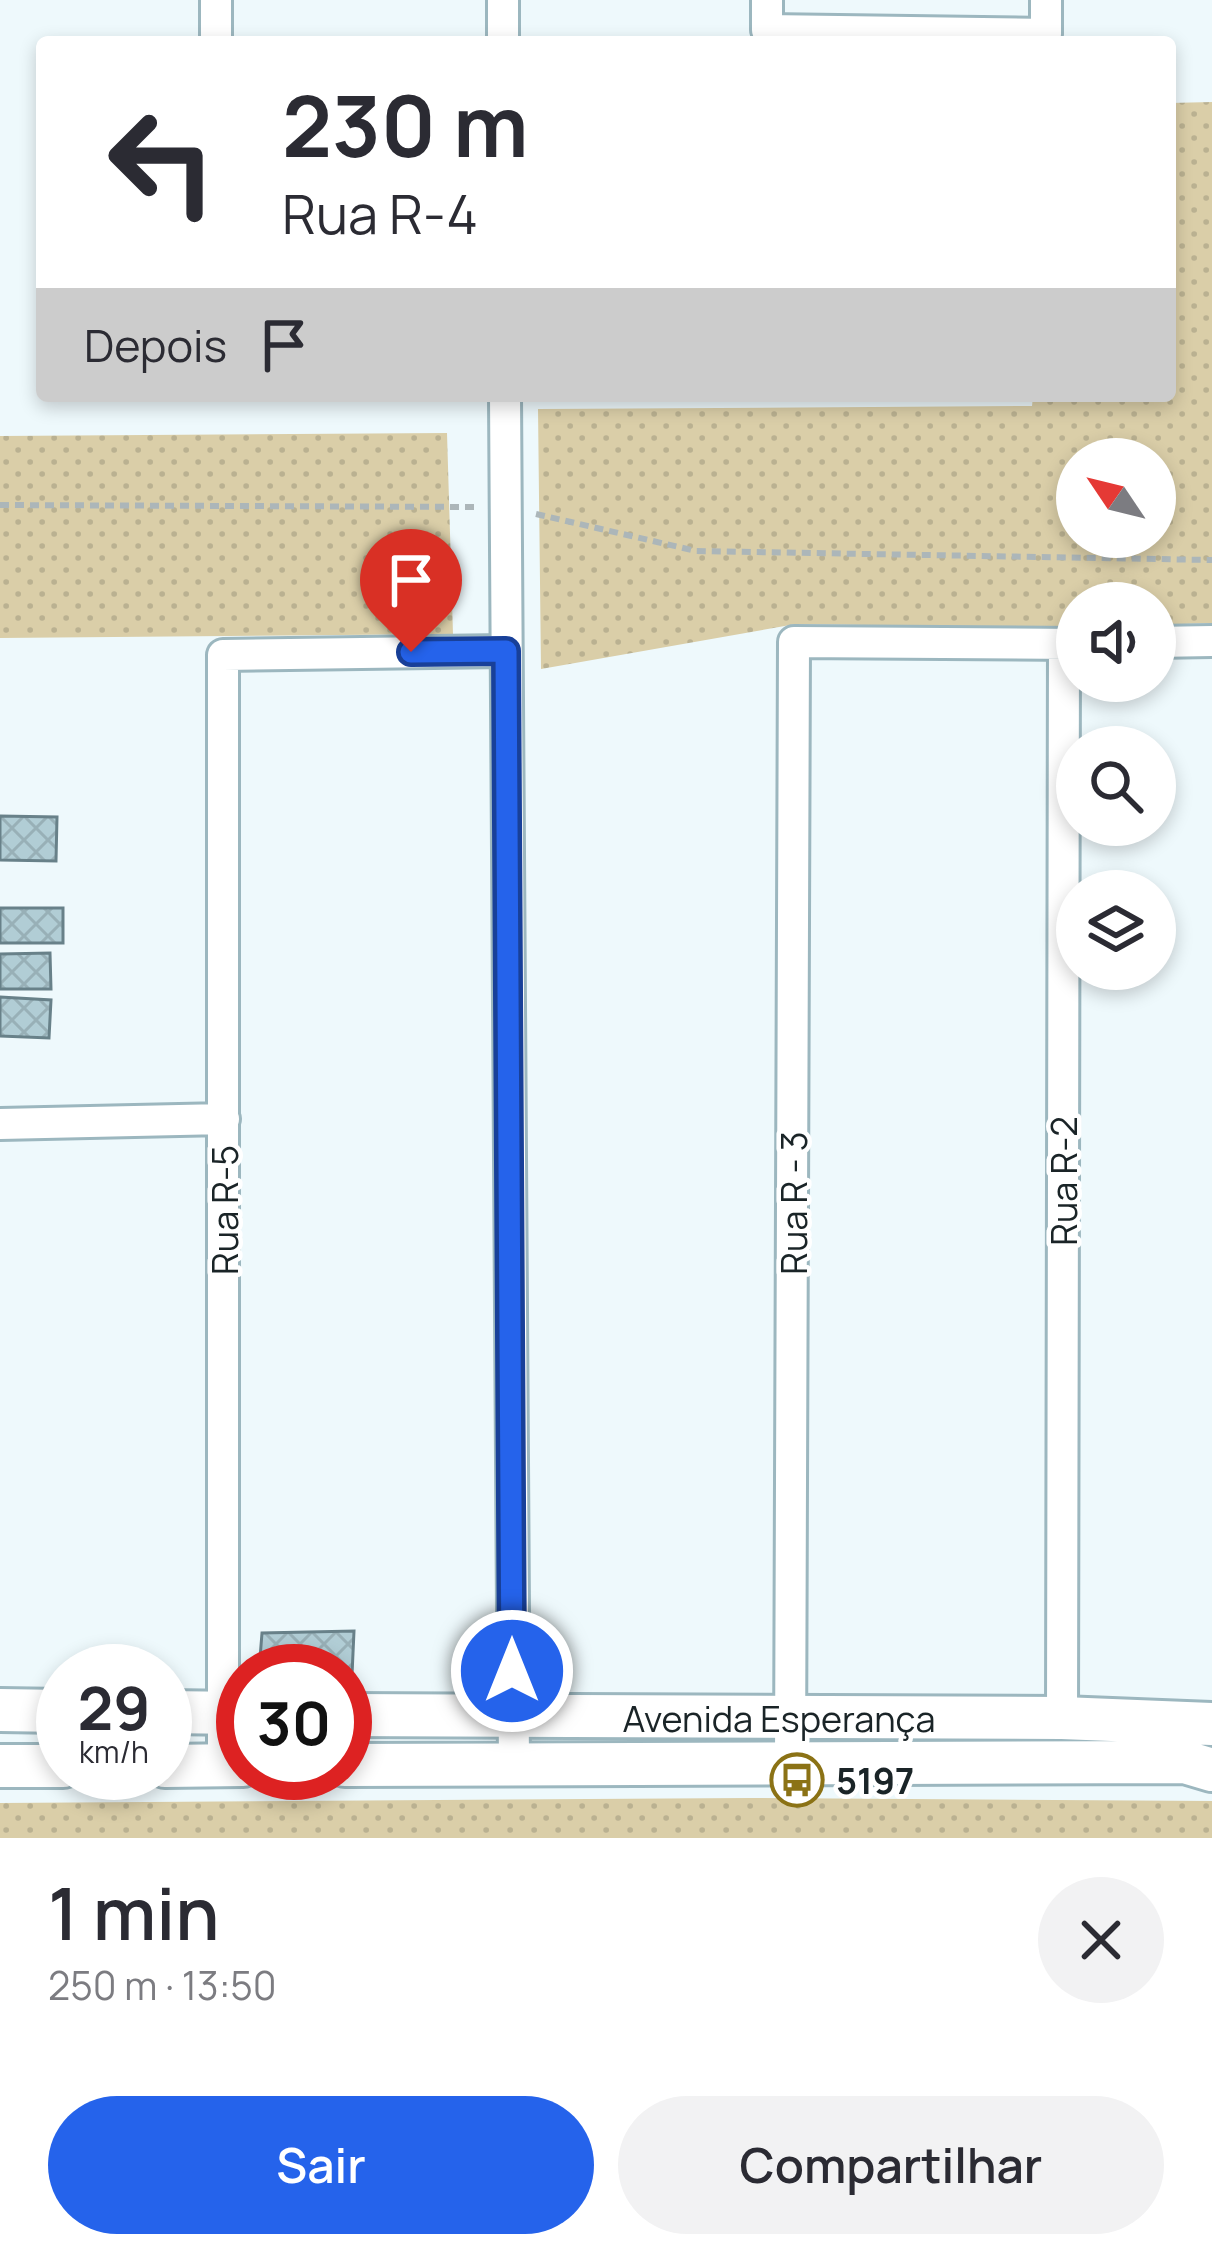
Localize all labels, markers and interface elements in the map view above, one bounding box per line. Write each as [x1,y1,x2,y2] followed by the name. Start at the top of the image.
[282,67,528,182] text: 230 m
[84,84,240,240] icon: left
[282,176,478,250] text: Rua R-4
[251,312,317,378] icon: arrive
[84,314,227,376] text: Depois
[1056,438,1176,558] north arrow
[1056,438,1176,990] map controls
[360,529,462,652] pin
[378,547,444,613] icon: arrive
[1056,582,1176,702] button: sound
[1056,726,1176,846] button: search
[1056,870,1176,990] button: layers
[1039,1116,1088,1246] street label: Rua R-2
[769,1131,818,1275] street label: Rua R - 3
[200,1145,249,1275] street label: Rua R-5
[449,1608,575,1734] position arrow
[216,1644,372,1800] speed limit sign: 30
[77,1666,151,1748] text: 29
[623,1694,935,1743] street label: Avenida Esperança
[79,1731,149,1772] text: km/h
[769,1752,825,1808] bus stop icon: 5197
[836,1756,914,1805] place label: 5197
[48,1863,220,1962] text: 1 min
[1038,1877,1164,2003] button: close
[48,1958,277,2012] text: 250 m · 13:50
[48,2096,594,2234] button: Sair
[618,2096,1164,2234] button: Compartilhar

